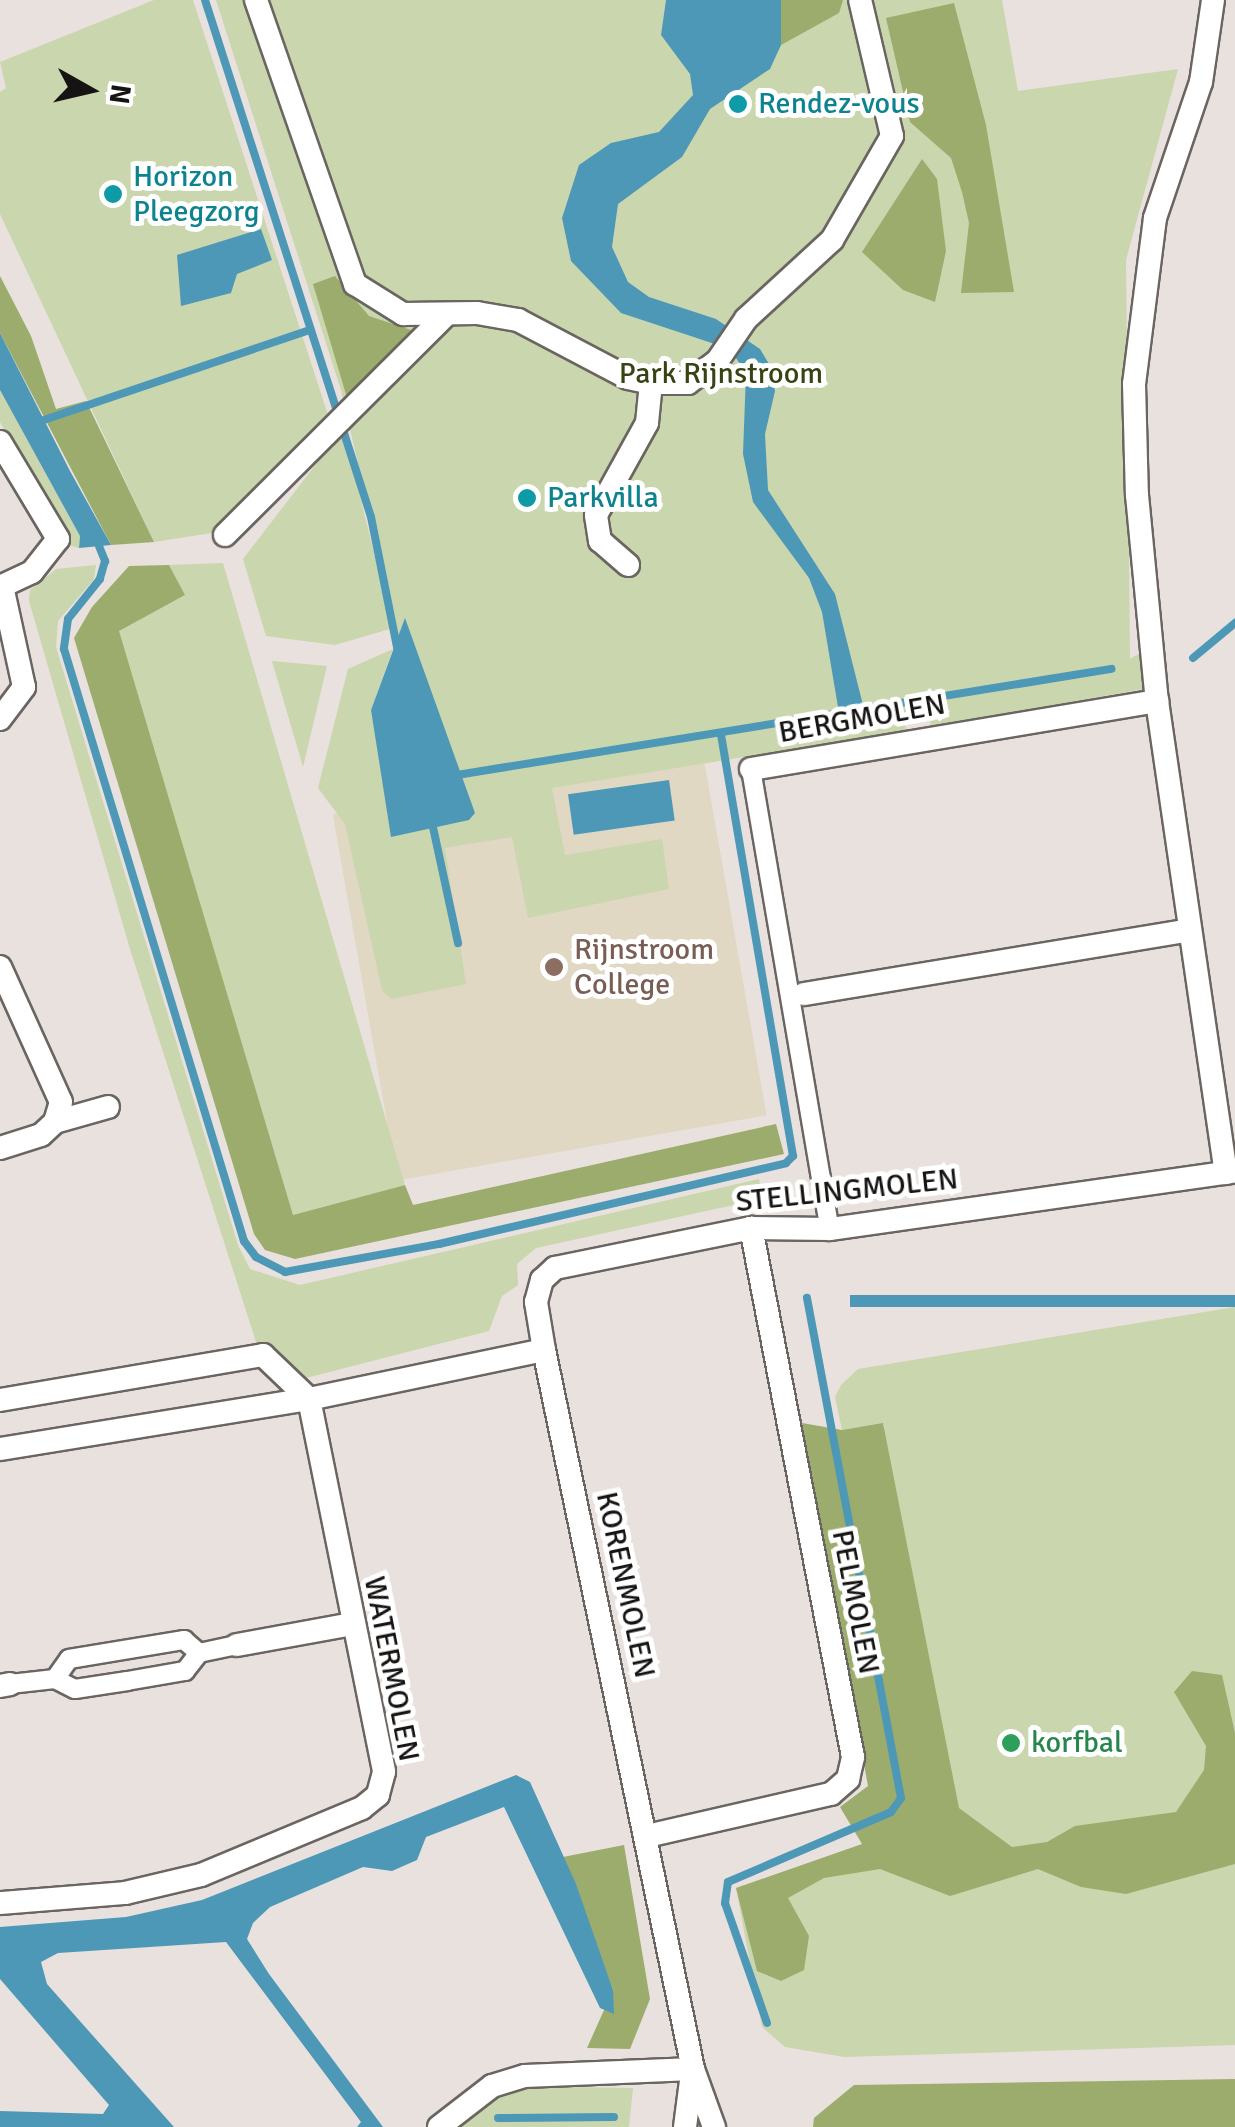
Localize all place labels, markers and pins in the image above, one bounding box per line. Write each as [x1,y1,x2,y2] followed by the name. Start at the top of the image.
[758,86,920,122] place label: Rendez-vous
[727,93,749,115] marker: Rendez-vous
[133,159,260,230] place label: Horizon Pleegzorg
[102,183,124,205] marker: Horizon Pleegzorg
[547,480,659,516] place label: Parkvilla
[516,487,538,509] marker: Parkvilla
[574,932,714,1002] place label: Rijnstroom College
[543,956,565,978] marker: Rijnstroom College
[1031,1725,1123,1761] place label: korfbal
[1000,1732,1022,1754] marker: korfbal

